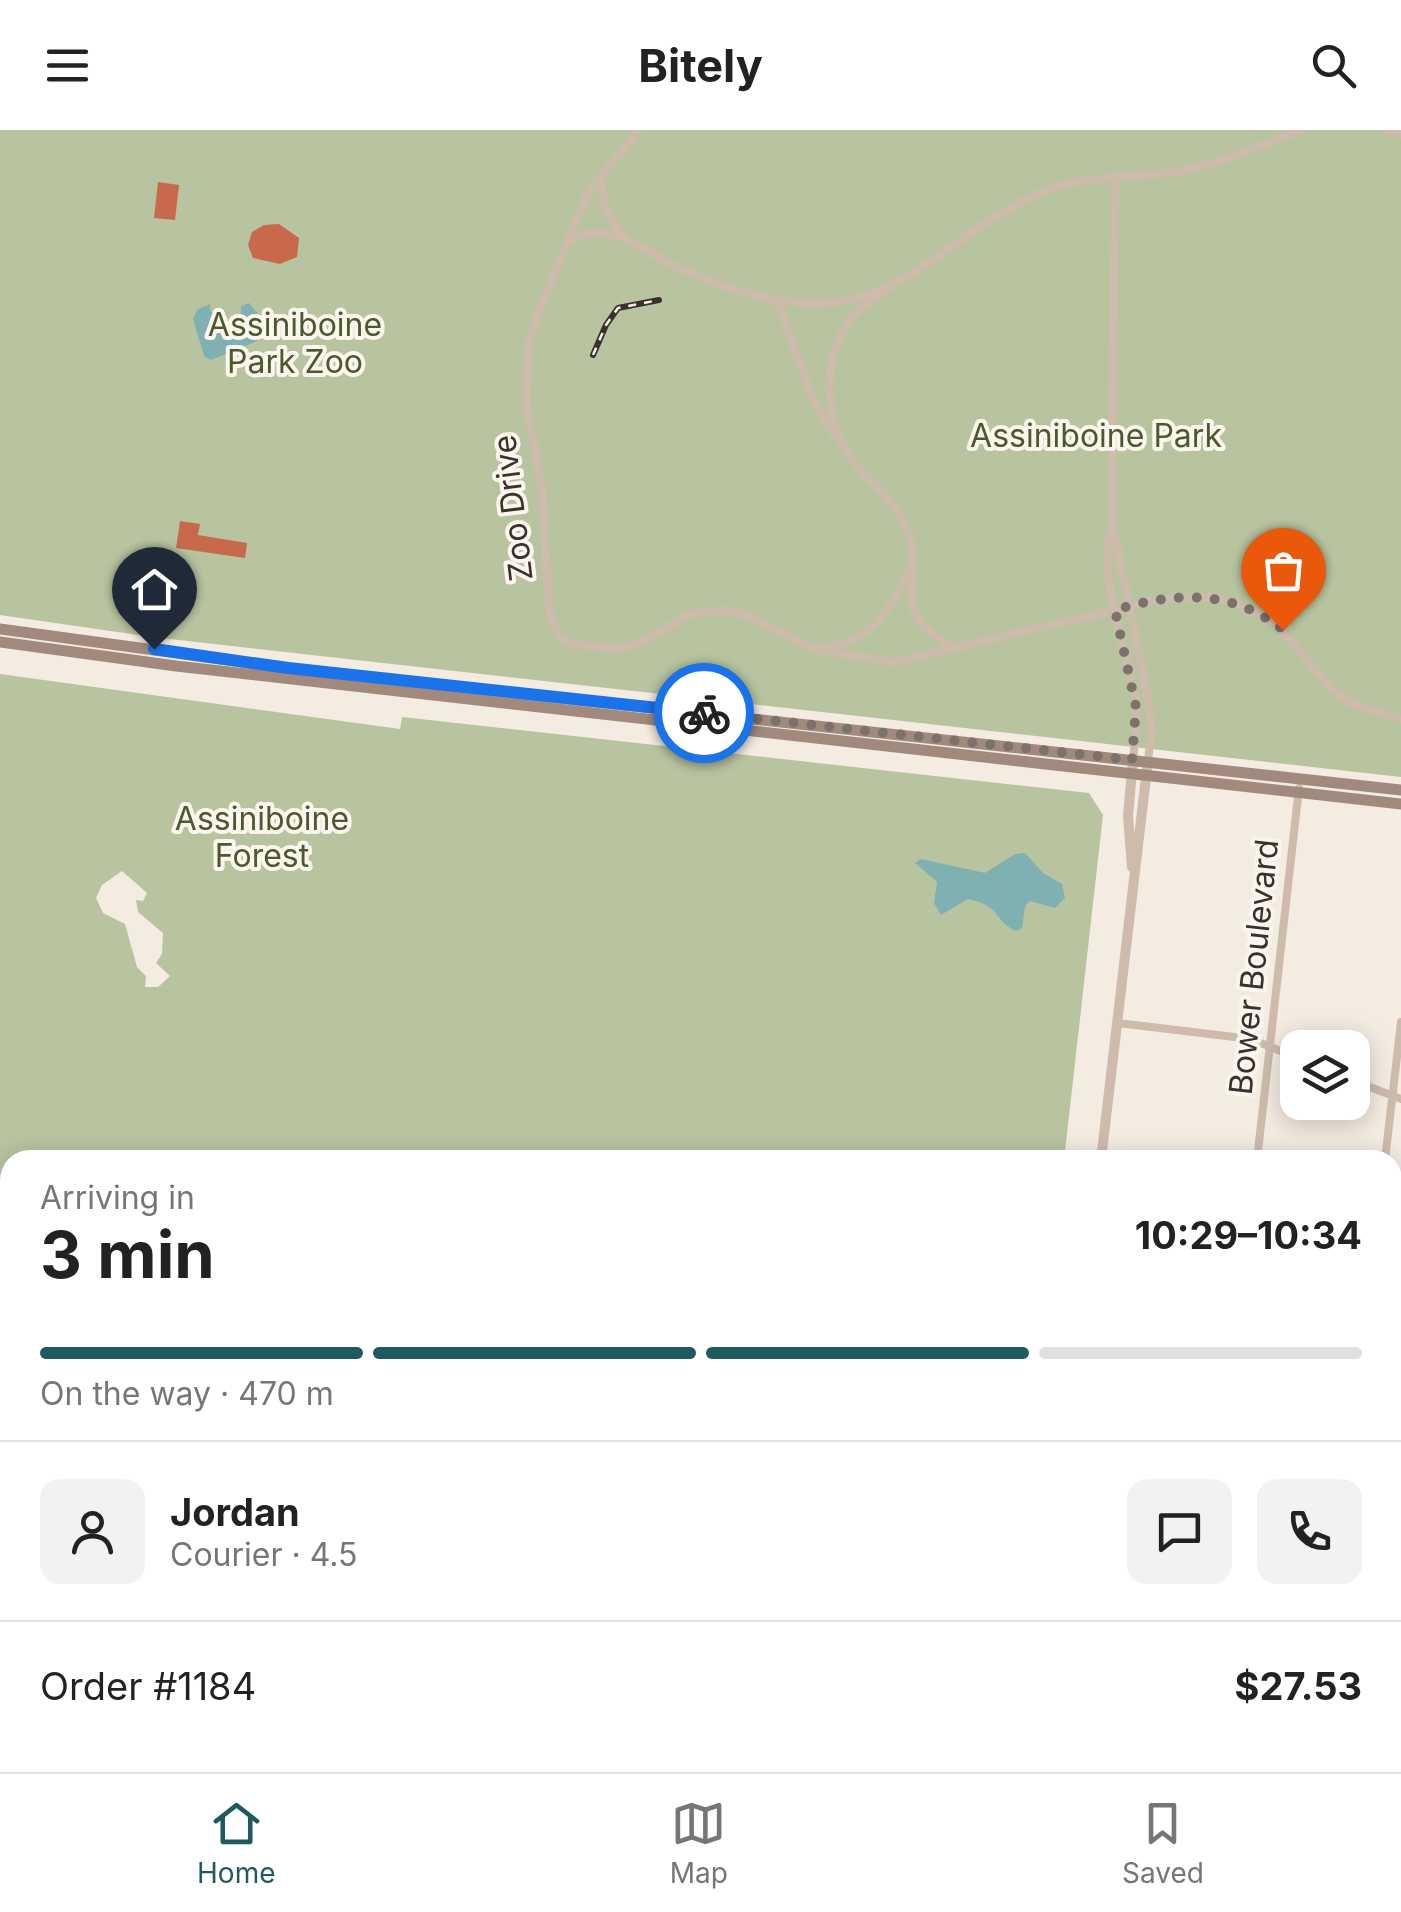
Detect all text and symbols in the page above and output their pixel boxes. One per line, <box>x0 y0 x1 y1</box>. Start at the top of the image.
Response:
icon: menu <box>40 38 95 93</box>
text: Bitely <box>638 38 763 93</box>
icon: search <box>1306 38 1361 93</box>
park label: Assiniboine Park Zoo <box>208 305 382 381</box>
park label: Assiniboine Park <box>970 416 1222 455</box>
street label: Zoo Drive <box>484 433 541 583</box>
pin <box>1241 528 1326 631</box>
icon: bag <box>1256 543 1311 598</box>
pin <box>112 547 197 650</box>
icon: home <box>127 562 182 617</box>
courier <box>654 663 754 763</box>
icon: bike <box>677 686 732 741</box>
park label: Assiniboine Forest <box>175 799 349 875</box>
street label: Bower Boulevard <box>1221 837 1286 1097</box>
map controls <box>1280 1030 1370 1120</box>
button: layers <box>1280 1030 1370 1120</box>
text: Arriving in <box>40 1178 195 1217</box>
text: 10:29–10:34 <box>1135 1212 1362 1258</box>
text: 3 min <box>40 1215 215 1294</box>
text: On the way · 470 m <box>40 1374 334 1413</box>
button: person <box>40 1479 145 1584</box>
button: chat <box>1127 1479 1232 1584</box>
button: phone <box>1257 1479 1362 1584</box>
text: Jordan <box>170 1489 300 1535</box>
text: Courier · 4.5 <box>170 1535 358 1574</box>
text: Order #1184 <box>40 1663 256 1709</box>
text: $27.53 <box>1235 1663 1362 1709</box>
tab: Home <box>197 1796 276 1890</box>
tab: Map <box>670 1796 728 1890</box>
tab: Saved <box>1122 1796 1204 1890</box>

